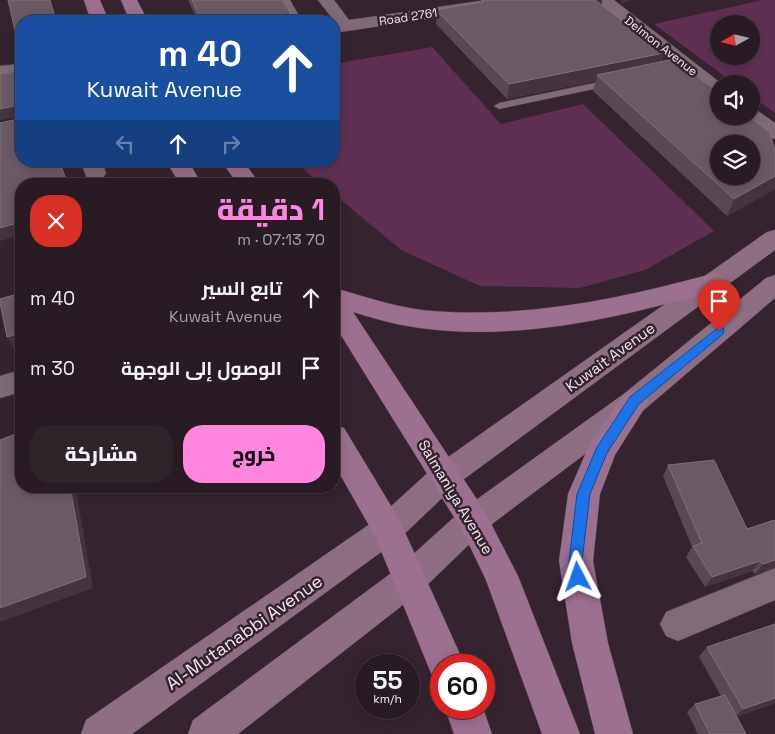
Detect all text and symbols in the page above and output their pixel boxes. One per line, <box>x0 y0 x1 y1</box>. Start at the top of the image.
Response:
street label: Road 2761 <box>378 5 438 29</box>
street label: Delmon Avenue <box>621 12 701 80</box>
north arrow <box>710 15 760 65</box>
map controls <box>710 15 760 185</box>
text: 40 m <box>158 32 242 76</box>
icon: ahead <box>260 35 325 100</box>
text: Kuwait Avenue <box>87 75 242 103</box>
button: sound <box>710 75 760 125</box>
icon: left <box>111 130 139 158</box>
icon: ahead <box>164 130 192 158</box>
icon: right <box>217 130 245 158</box>
button: layers <box>710 135 760 185</box>
text: 1 دقيقة <box>217 190 325 229</box>
button: close <box>30 195 82 247</box>
text: 70 m · 07:13 <box>237 229 325 250</box>
text: تابع السير <box>202 276 282 301</box>
pin <box>698 280 740 331</box>
icon: ahead <box>297 284 325 312</box>
text: 40 m <box>30 286 75 311</box>
icon: arrive <box>705 287 733 315</box>
text: Kuwait Avenue <box>169 306 282 327</box>
street label: Kuwait Avenue <box>562 318 659 396</box>
icon: arrive <box>297 354 325 382</box>
text: 30 m <box>30 356 75 381</box>
text: الوصول إلى الوجهة <box>121 356 282 381</box>
button: مشاركة <box>30 425 173 483</box>
button: خروج <box>183 425 325 483</box>
street label: Salmaniya Avenue <box>414 436 498 558</box>
position arrow <box>551 550 603 602</box>
street label: Al-Mutanabbi Avenue <box>161 569 327 695</box>
speed limit sign: 60 <box>430 654 495 719</box>
text: 55 <box>372 664 403 696</box>
text: km/h <box>373 691 402 707</box>

